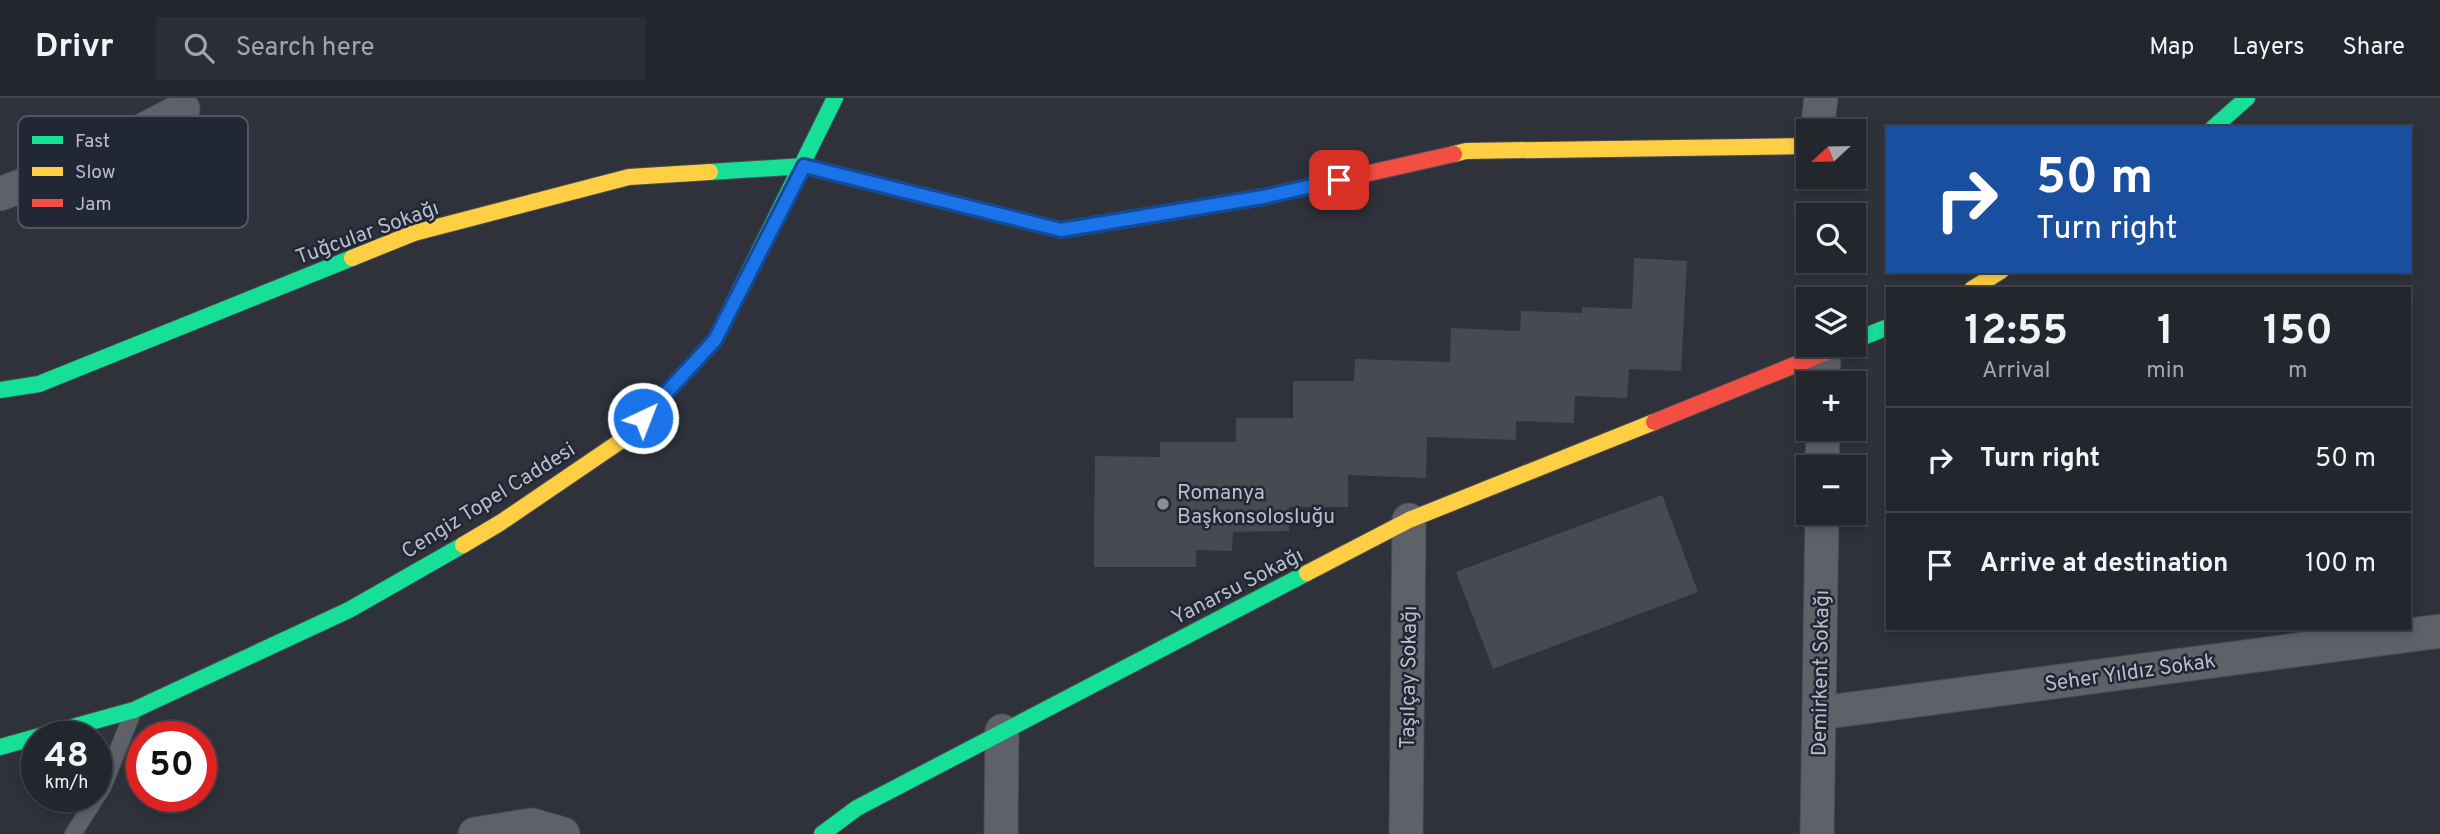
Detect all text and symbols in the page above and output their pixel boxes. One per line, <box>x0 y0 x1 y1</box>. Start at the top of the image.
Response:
search box <box>156 17 646 80</box>
text: Drivr <box>35 27 114 69</box>
icon: search <box>180 29 218 67</box>
text: Search here <box>236 32 375 65</box>
text: Map <box>2149 33 2194 63</box>
text: Layers <box>2232 33 2304 63</box>
text: Share <box>2342 33 2405 63</box>
legend <box>18 116 248 228</box>
north arrow <box>1796 119 1866 189</box>
map controls <box>1796 119 1866 525</box>
text: Fast <box>75 130 110 154</box>
text: 50 m <box>2036 149 2153 211</box>
pin <box>1309 150 1369 210</box>
icon: right <box>1921 154 2012 245</box>
text: Slow <box>75 161 115 185</box>
icon: arrive <box>1320 161 1358 199</box>
text: Jam <box>75 193 112 217</box>
street label: Tuğcular Sokağı <box>292 195 443 272</box>
button: search <box>1796 203 1866 273</box>
text: Turn right <box>2036 210 2178 250</box>
button: layers <box>1796 287 1866 357</box>
text: 12:55 <box>1964 306 2068 359</box>
text: 1 <box>2157 306 2174 359</box>
text: 150 <box>2263 306 2333 359</box>
text: Arrival <box>1982 357 2050 386</box>
text: min <box>2146 357 2185 386</box>
text: m <box>2288 357 2308 386</box>
button: + <box>1796 371 1866 441</box>
position arrow <box>606 381 680 455</box>
street label: Cengiz Topel Caddesi <box>397 437 581 566</box>
icon: right <box>1921 441 1959 479</box>
text: Turn right <box>1980 443 2100 476</box>
text: 50 m <box>2315 443 2376 476</box>
button: − <box>1796 455 1866 525</box>
place label: Romanya Başkonsolosluğu <box>1177 480 1335 531</box>
marker: Romanya Başkonsolosluğu <box>1155 496 1171 512</box>
street label: Yanarsu Sokağı <box>1167 543 1308 632</box>
icon: arrive <box>1921 546 1959 584</box>
text: Arrive at destination <box>1980 548 2228 581</box>
text: 100 m <box>2305 548 2376 581</box>
street label: Demirkent Sokağı <box>1807 590 1836 756</box>
street label: Taşılçay Sokağı <box>1395 605 1424 749</box>
street label: Seher Yıldız Sokak <box>2043 648 2217 699</box>
speed limit sign: 50 <box>126 721 217 812</box>
text: 48 <box>44 735 89 779</box>
text: km/h <box>45 772 88 795</box>

